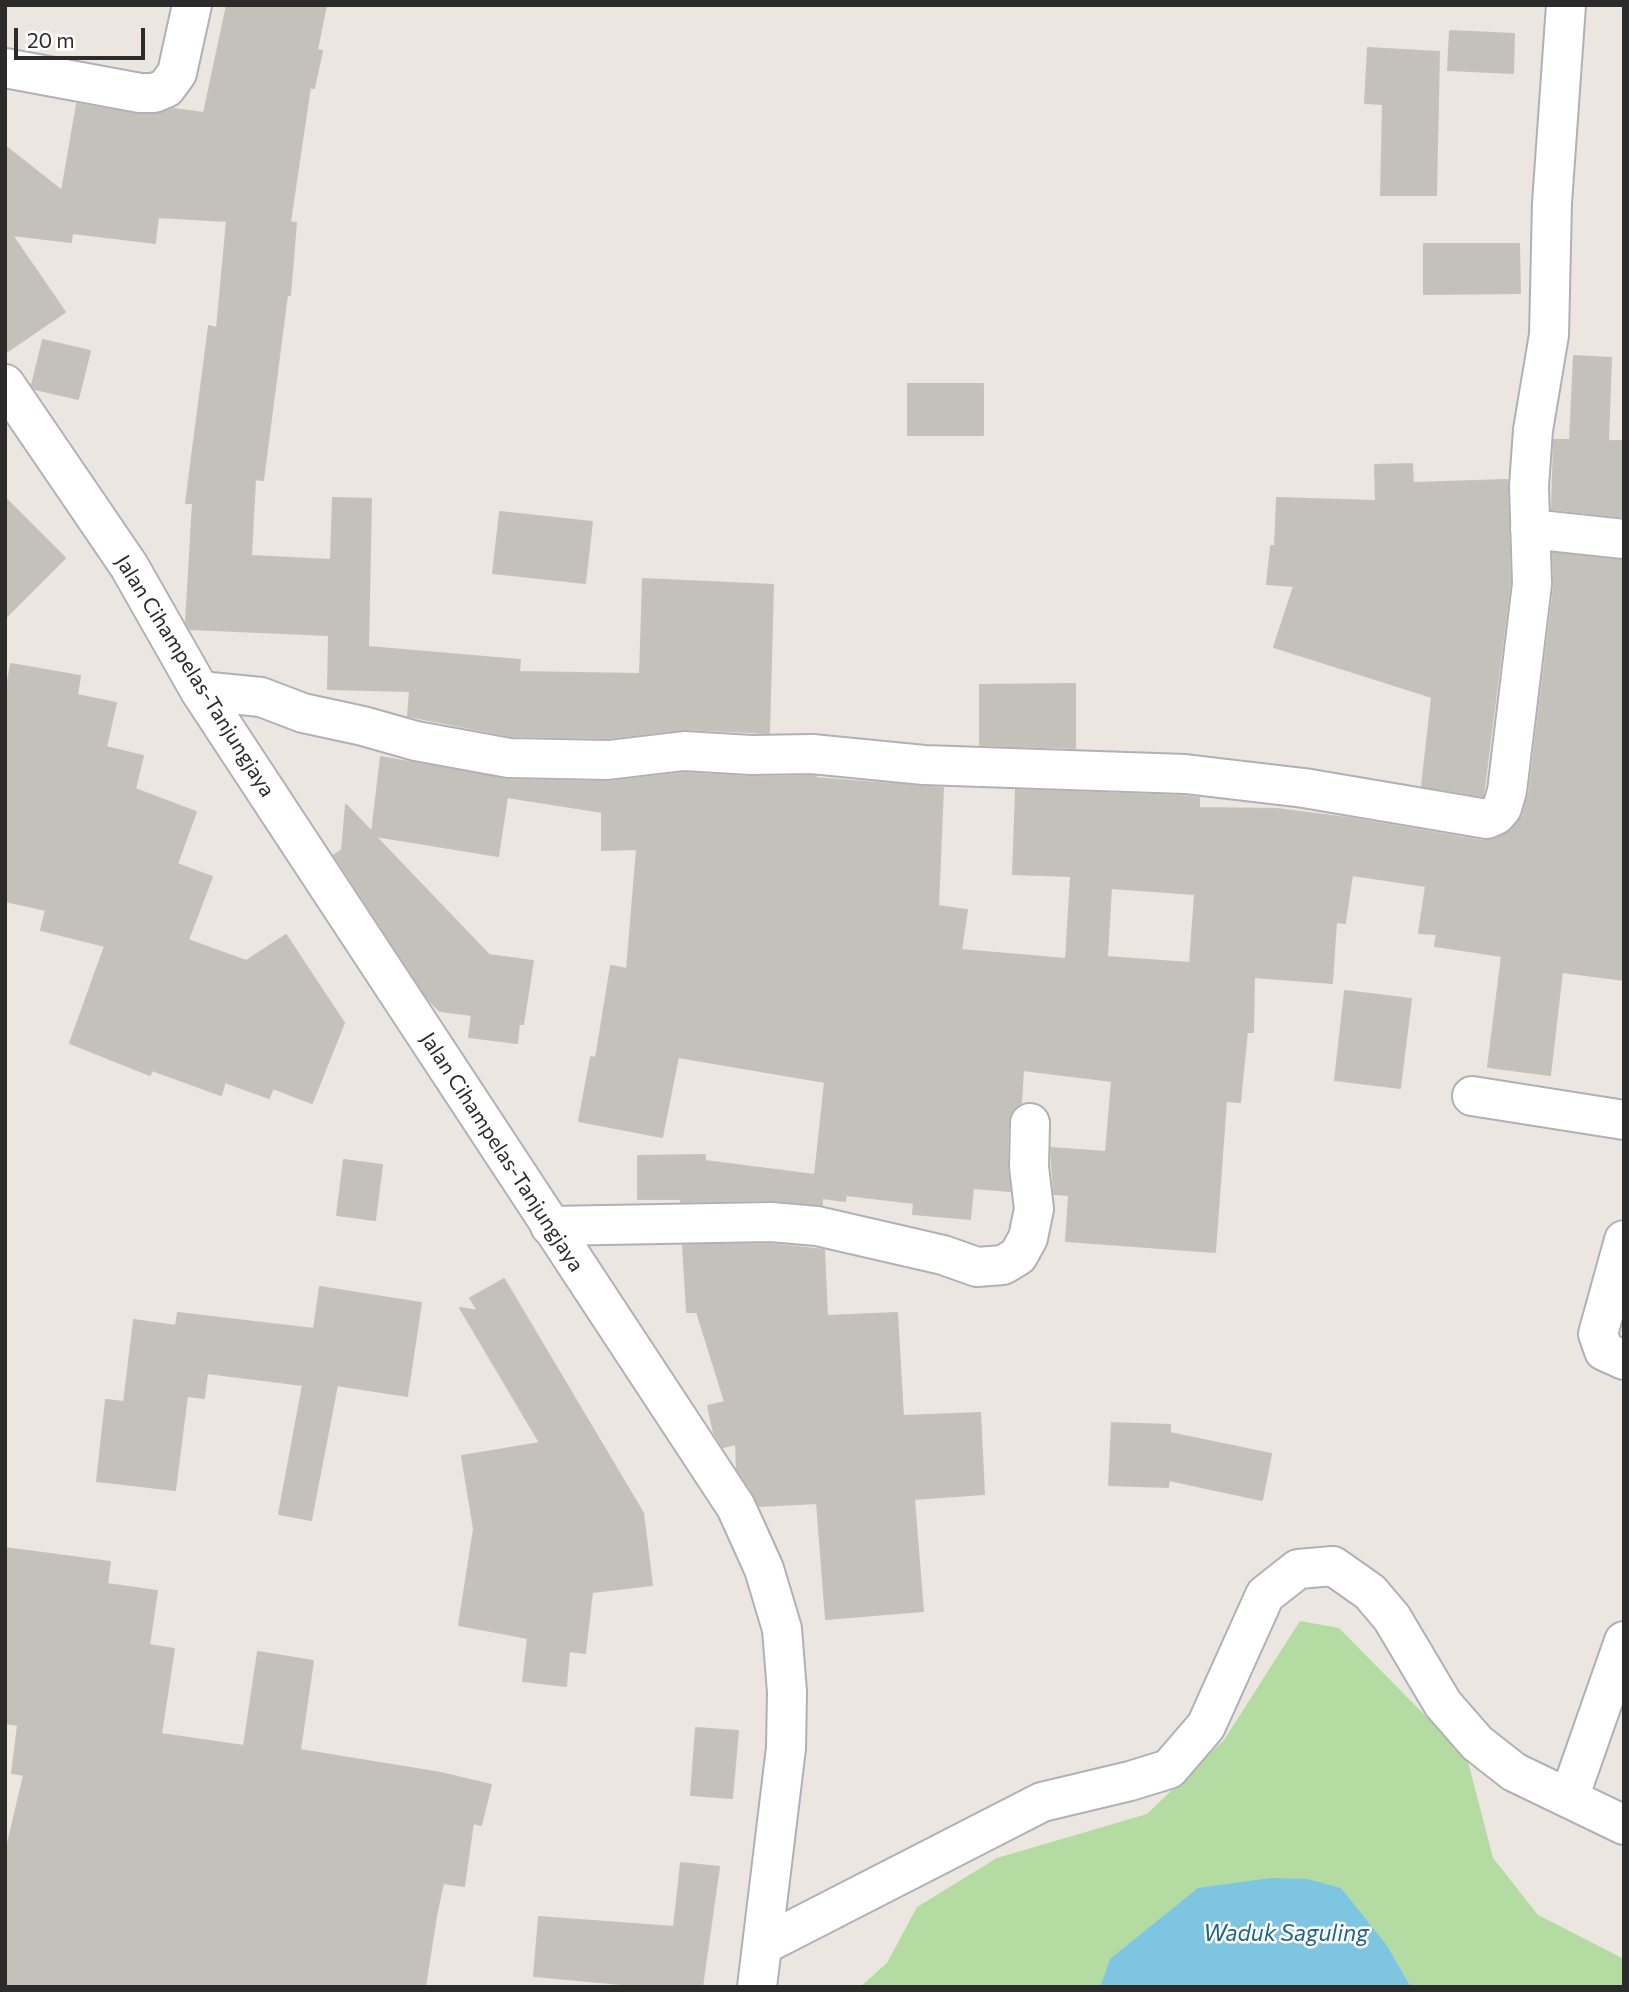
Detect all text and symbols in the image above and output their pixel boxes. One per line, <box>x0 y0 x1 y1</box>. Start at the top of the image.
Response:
scale bar <box>18 14 149 58</box>
text: 20 m <box>27 27 75 52</box>
street label: Jalan Cihampelas-Tanjungjaya <box>110 550 280 802</box>
street label: Jalan Cihampelas-Tanjungjaya <box>415 1027 589 1277</box>
water label: Waduk Saguling <box>1203 1919 1369 1947</box>

